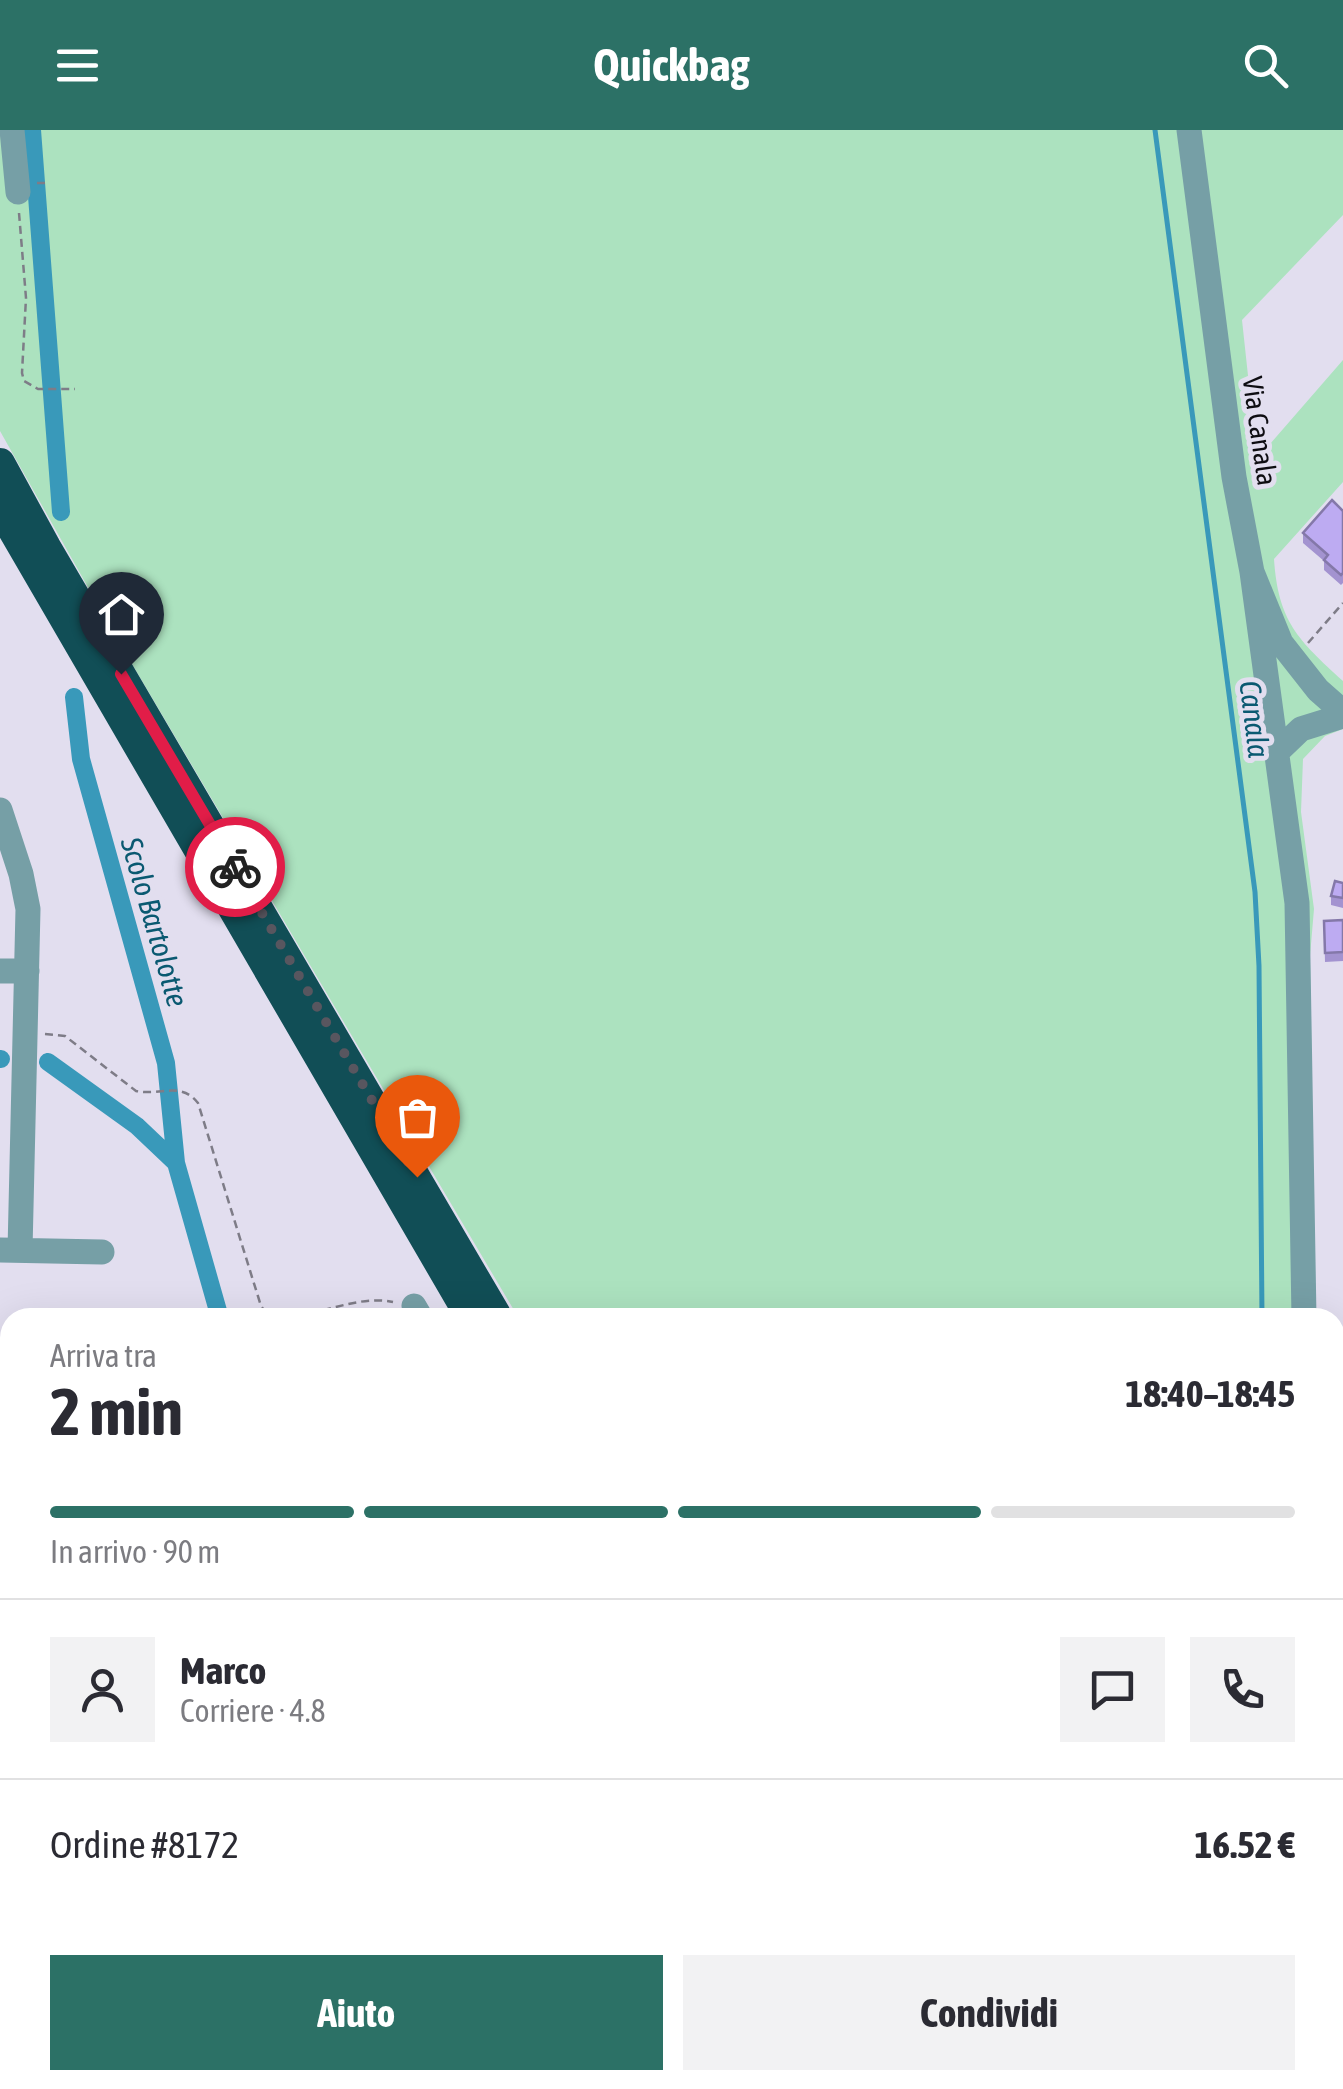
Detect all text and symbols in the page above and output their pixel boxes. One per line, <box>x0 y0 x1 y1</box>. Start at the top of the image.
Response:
icon: menu <box>50 38 105 93</box>
icon: search <box>1238 38 1293 93</box>
text: Quickbag <box>593 39 750 91</box>
street label: Via Canala <box>1237 374 1283 488</box>
pin <box>79 572 164 675</box>
icon: home <box>94 587 149 642</box>
water label: Canala <box>1233 679 1277 760</box>
courier <box>185 817 285 917</box>
water label: Scolo Bartolotte <box>114 832 195 1011</box>
icon: bike <box>208 840 263 895</box>
pin <box>375 1075 460 1178</box>
icon: bag <box>390 1090 445 1145</box>
text: Arriva tra <box>50 1337 157 1374</box>
text: 18:40–18:45 <box>1125 1372 1295 1415</box>
text: 2 min <box>50 1374 183 1449</box>
text: In arrivo · 90 m <box>50 1533 220 1570</box>
button: person <box>50 1637 155 1742</box>
button: chat <box>1060 1637 1165 1742</box>
button: phone <box>1190 1637 1295 1742</box>
text: Marco <box>180 1649 266 1692</box>
text: Corriere · 4.8 <box>180 1692 326 1729</box>
text: Ordine #8172 <box>50 1823 239 1866</box>
text: 16.52 € <box>1194 1823 1295 1866</box>
button: Aiuto <box>50 1955 663 2070</box>
button: Condividi <box>683 1955 1295 2070</box>

